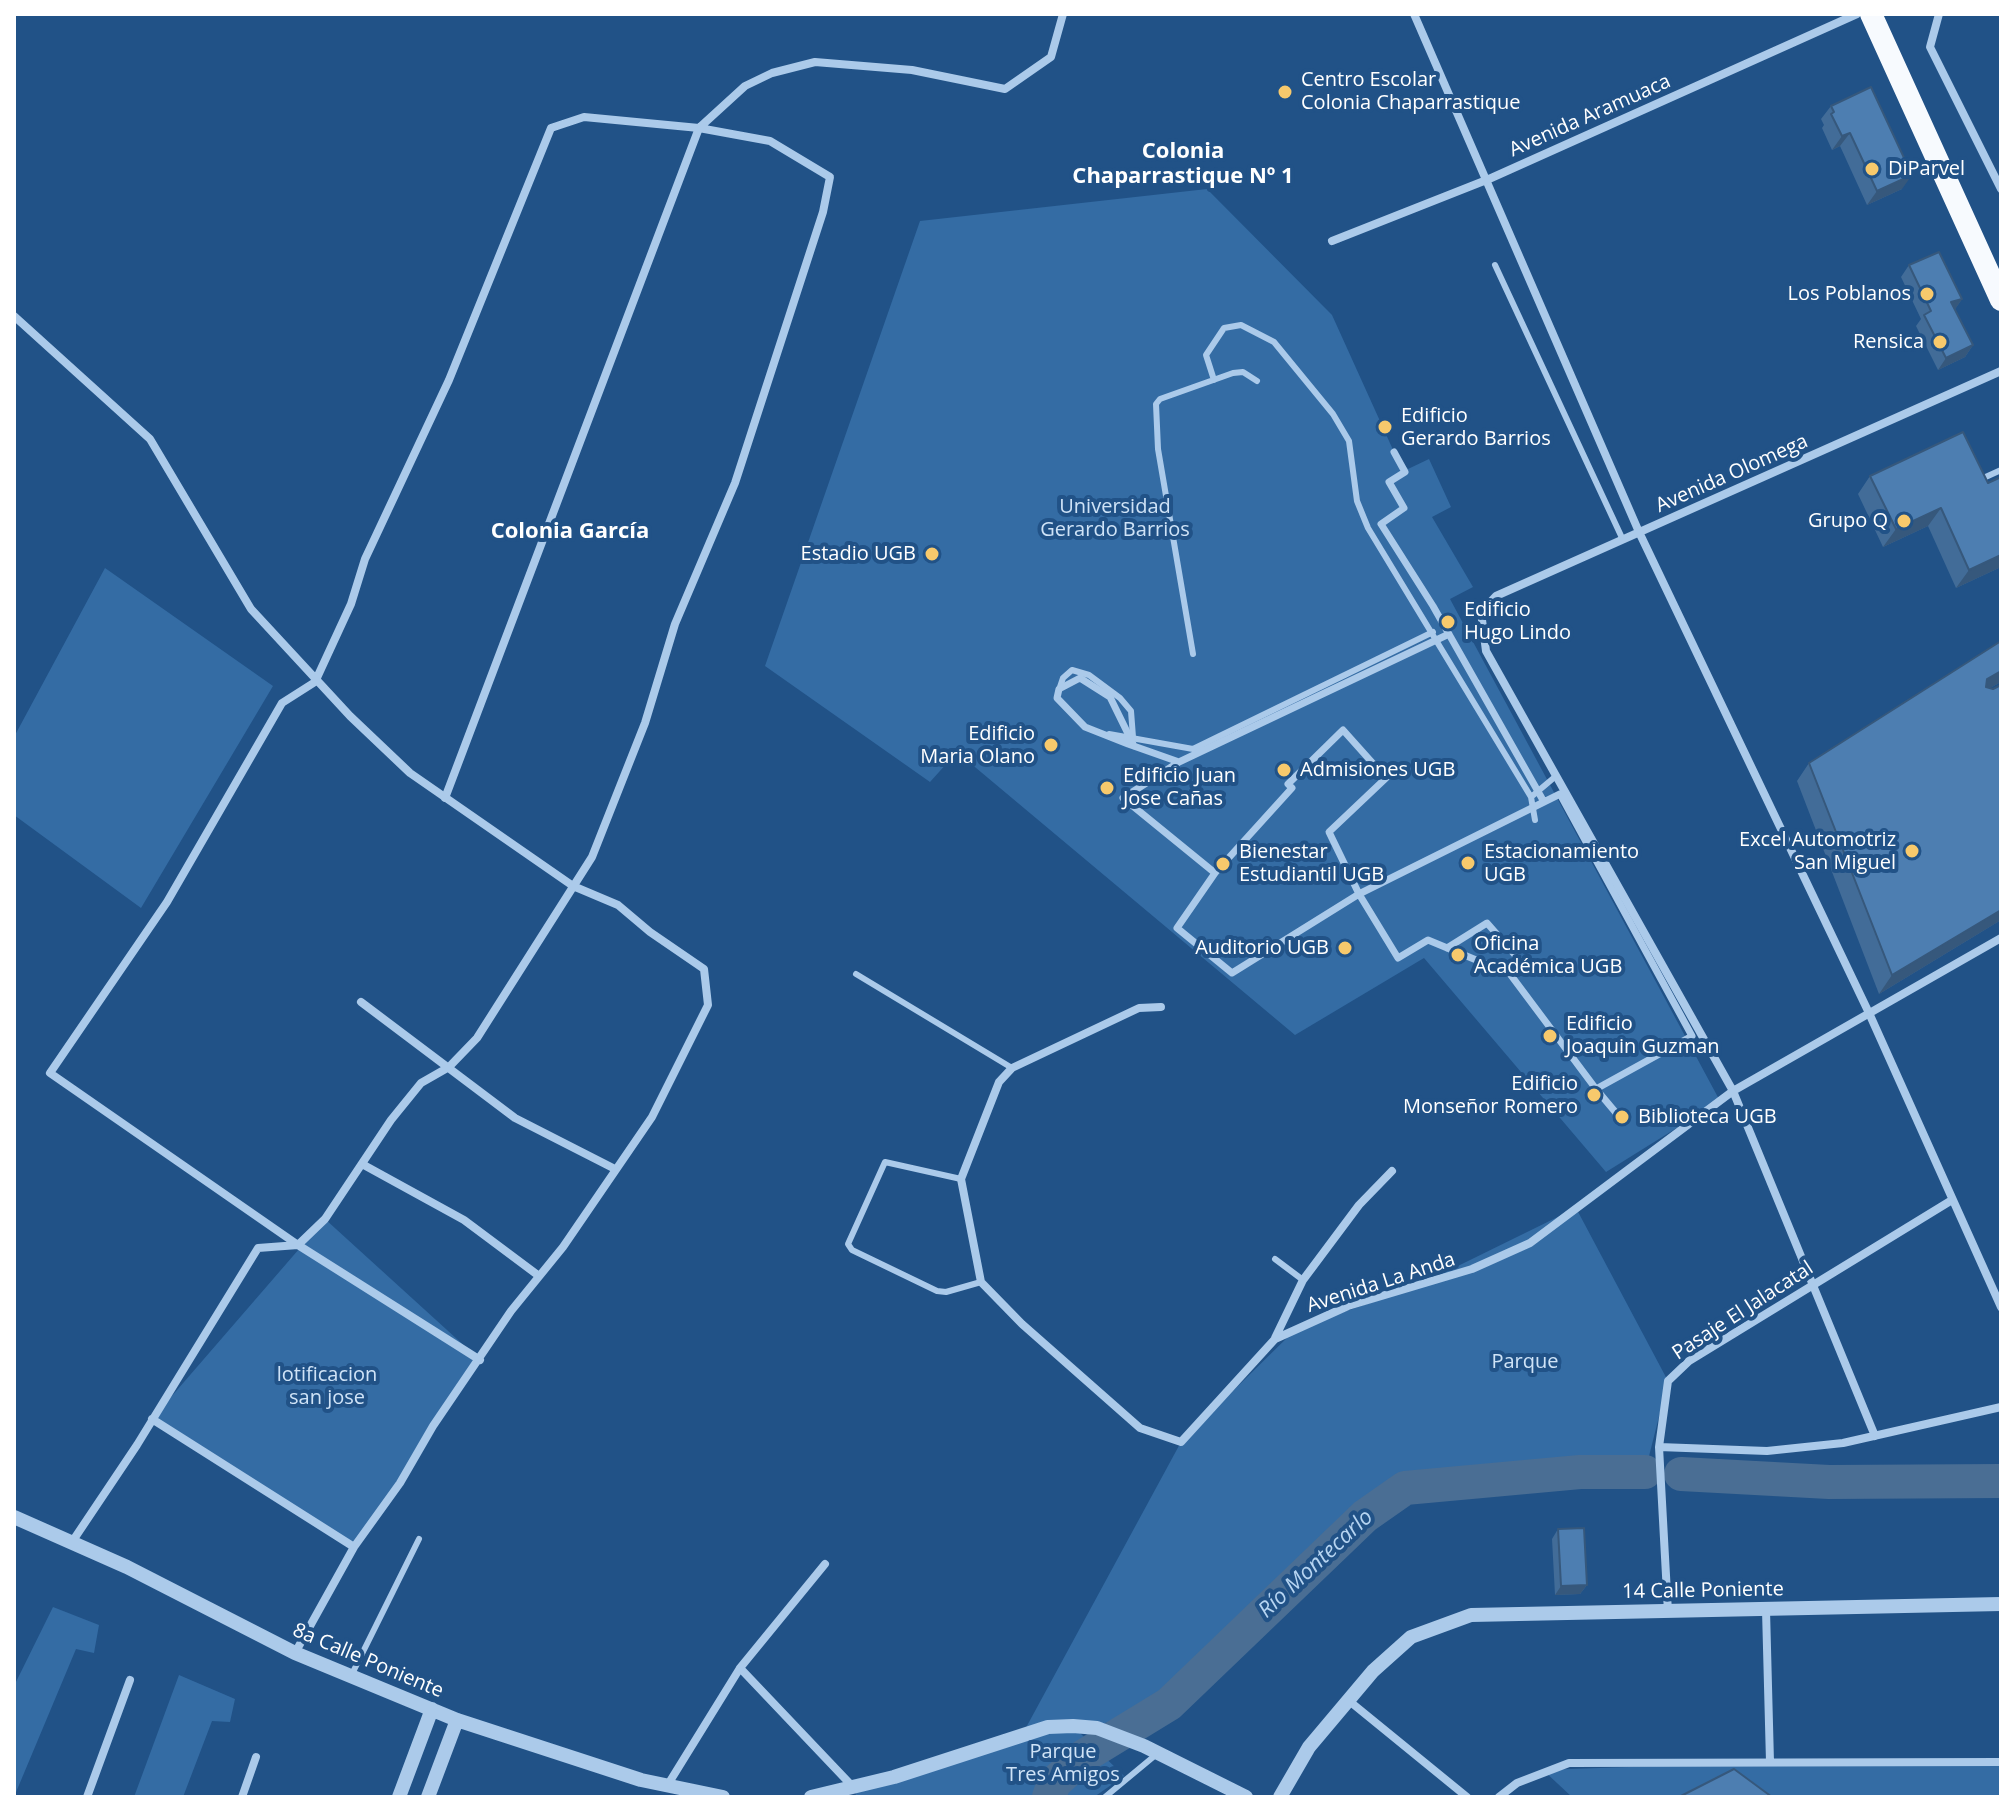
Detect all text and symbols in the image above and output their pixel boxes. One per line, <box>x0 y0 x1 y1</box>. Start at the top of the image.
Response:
place label: Centro Escolar Colonia Chaparrastique <box>1301 68 1521 115</box>
street label: Avenida Aramuaca <box>1506 70 1674 162</box>
marker: Centro Escolar Colonia Chaparrastique <box>1276 83 1294 101</box>
district label: Colonia Chaparrastique Nº 1 <box>1072 139 1294 190</box>
place label: DiParvel <box>1888 157 1965 181</box>
marker: DiParvel <box>1863 160 1881 178</box>
place label: Los Poblanos <box>1788 282 1911 306</box>
marker: Los Poblanos <box>1918 285 1936 303</box>
place label: Rensica <box>1853 330 1924 354</box>
marker: Rensica <box>1931 333 1949 351</box>
place label: Edificio Gerardo Barrios <box>1401 404 1551 451</box>
marker: Edificio Gerardo Barrios <box>1376 418 1394 436</box>
street label: Avenida Olomega <box>1652 430 1812 518</box>
park label: Universidad Gerardo Barrios <box>1040 495 1190 542</box>
place label: Grupo Q <box>1808 509 1888 533</box>
marker: Grupo Q <box>1895 512 1913 530</box>
district label: Colonia García <box>491 519 649 545</box>
place label: Estadio UGB <box>801 542 916 566</box>
marker: Estadio UGB <box>923 545 941 563</box>
place label: Edificio Hugo Lindo <box>1464 598 1571 645</box>
marker: Edificio Hugo Lindo <box>1439 613 1457 631</box>
place label: Edificio Maria Olano <box>920 722 1035 769</box>
marker: Edificio Maria Olano <box>1042 736 1060 754</box>
place label: Admisiones UGB <box>1300 758 1455 782</box>
marker: Admisiones UGB <box>1275 761 1293 779</box>
place label: Edificio Juan Jose Cañas <box>1123 764 1236 811</box>
marker: Edificio Juan Jose Cañas <box>1098 779 1116 797</box>
place label: Excel Automotriz San Miguel <box>1739 828 1896 875</box>
place label: Bienestar Estudiantil UGB <box>1239 840 1384 887</box>
place label: Estacionamiento UGB <box>1484 840 1639 887</box>
marker: Excel Automotriz San Miguel <box>1903 842 1921 860</box>
marker: Estacionamiento UGB <box>1459 854 1477 872</box>
marker: Bienestar Estudiantil UGB <box>1214 855 1232 873</box>
place label: Oficina Académica UGB <box>1474 932 1622 979</box>
place label: Auditorio UGB <box>1195 936 1329 960</box>
marker: Auditorio UGB <box>1336 939 1354 957</box>
marker: Oficina Académica UGB <box>1449 946 1467 964</box>
place label: Edificio Joaquin Guzman <box>1566 1012 1720 1059</box>
marker: Edificio Joaquin Guzman <box>1541 1027 1559 1045</box>
place label: Edificio Monseñor Romero <box>1403 1072 1578 1119</box>
marker: Edificio Monseñor Romero <box>1585 1086 1603 1104</box>
place label: Biblioteca UGB <box>1638 1105 1777 1129</box>
marker: Biblioteca UGB <box>1613 1108 1631 1126</box>
street label: Avenida La Anda <box>1304 1248 1458 1318</box>
street label: Pasaje El Jalacatal <box>1668 1256 1818 1366</box>
park label: Parque <box>1491 1350 1559 1374</box>
park label: lotificacion san jose <box>277 1363 377 1410</box>
water label: Río Montecarlo <box>1253 1504 1379 1624</box>
street label: 14 Calle Poniente <box>1622 1578 1784 1604</box>
street label: 8a Calle Poniente <box>289 1618 447 1704</box>
park label: Parque Tres Amigos <box>1006 1740 1120 1787</box>

